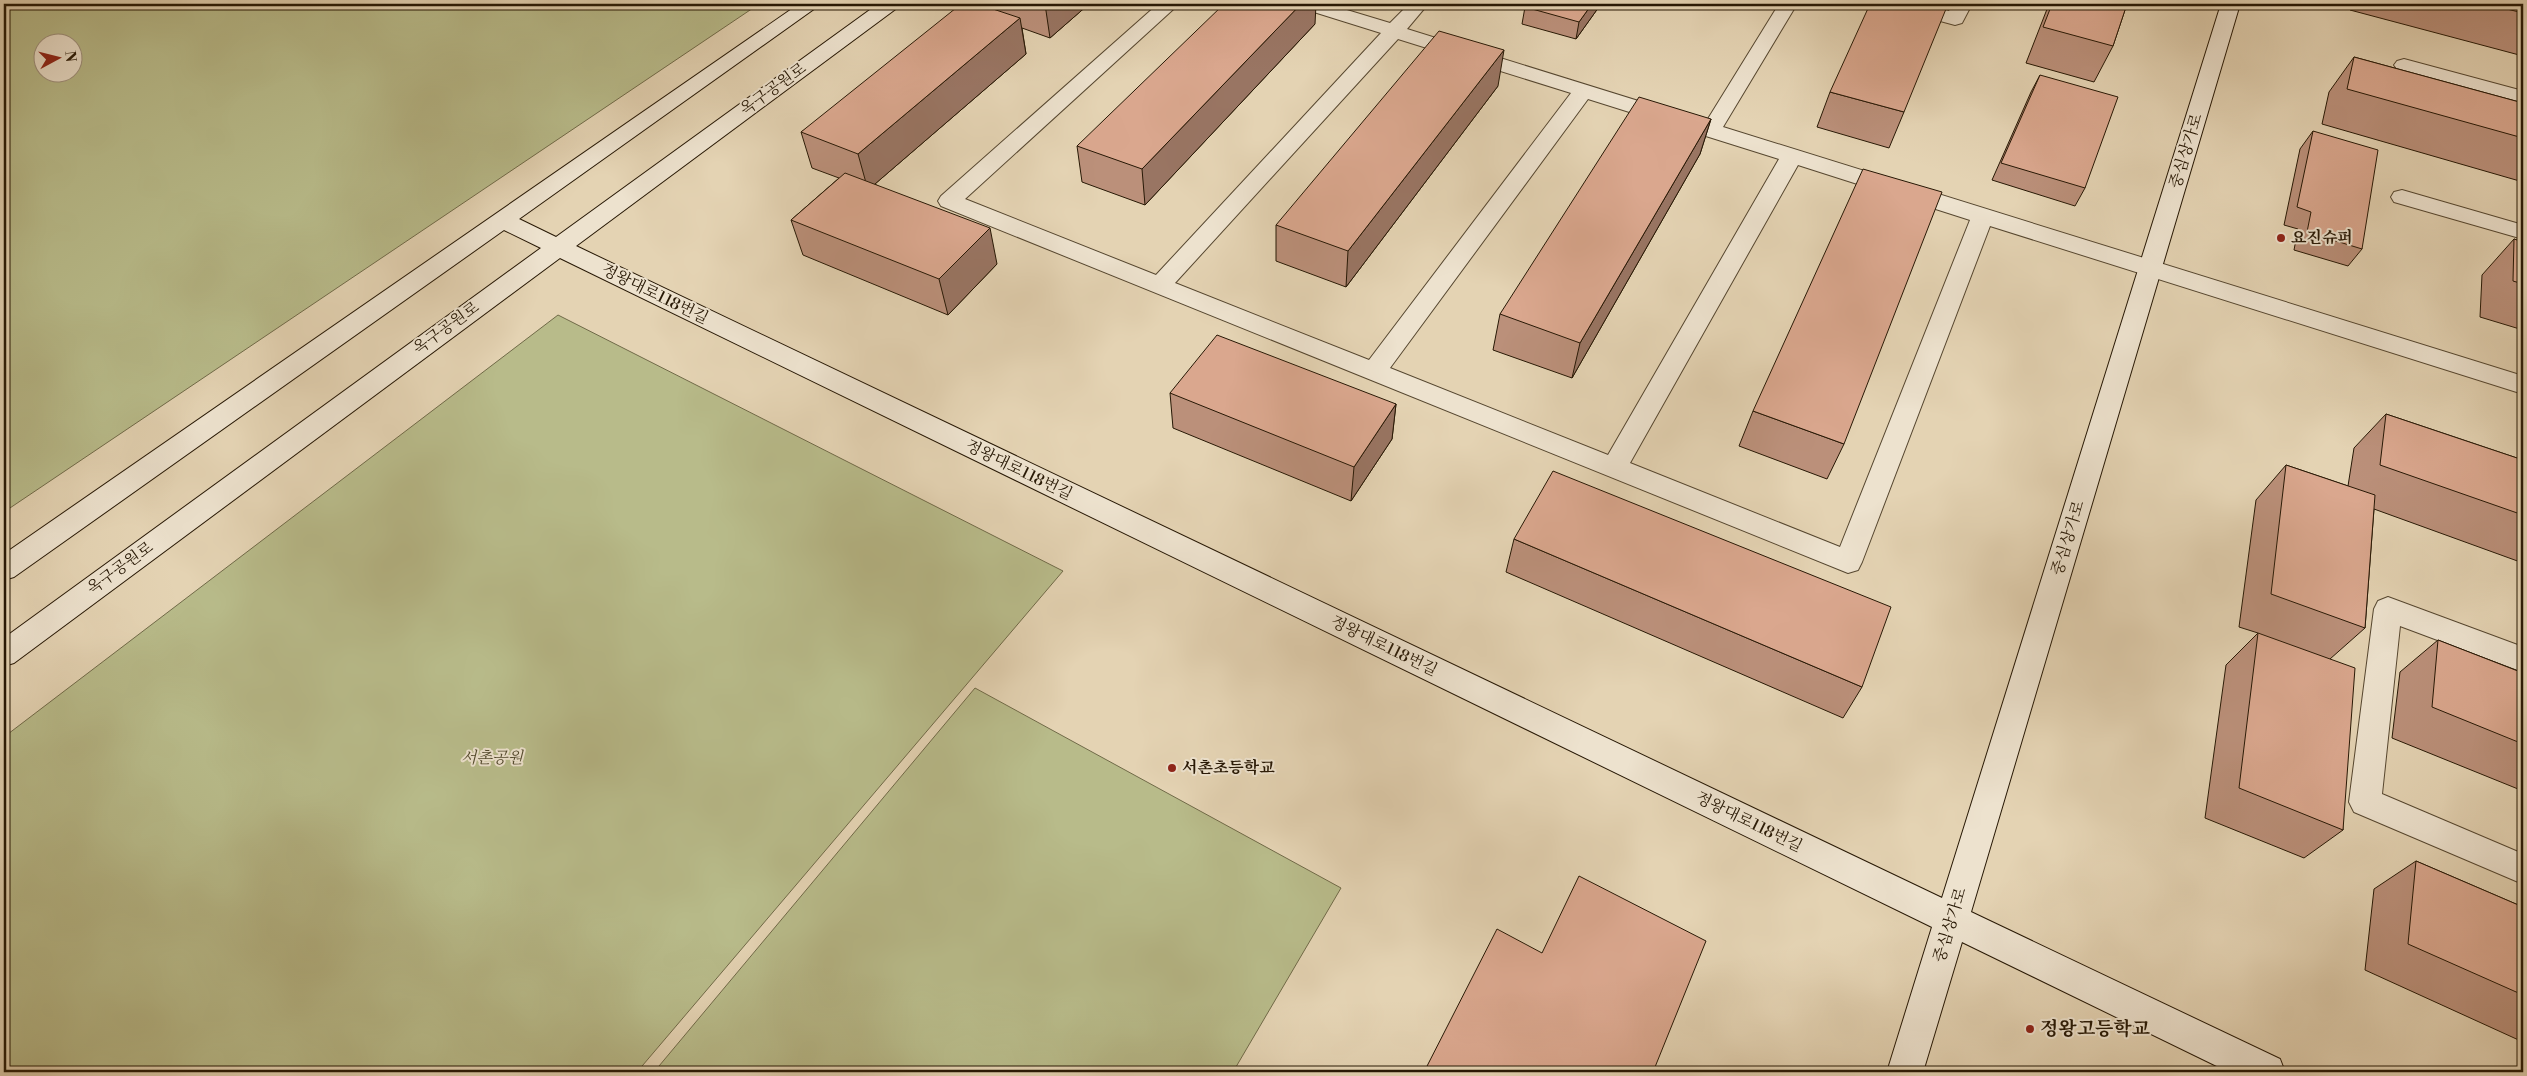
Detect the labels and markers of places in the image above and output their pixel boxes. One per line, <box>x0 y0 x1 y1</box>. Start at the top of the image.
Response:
place label: 요진슈퍼 <box>2291 228 2353 248</box>
marker: 요진슈퍼 <box>2275 232 2287 244</box>
place label: 서촌초등학교 <box>1182 758 1275 778</box>
marker: 서촌초등학교 <box>1166 762 1178 774</box>
place label: 정왕고등학교 <box>2040 1017 2150 1041</box>
marker: 정왕고등학교 <box>2024 1023 2036 1035</box>

